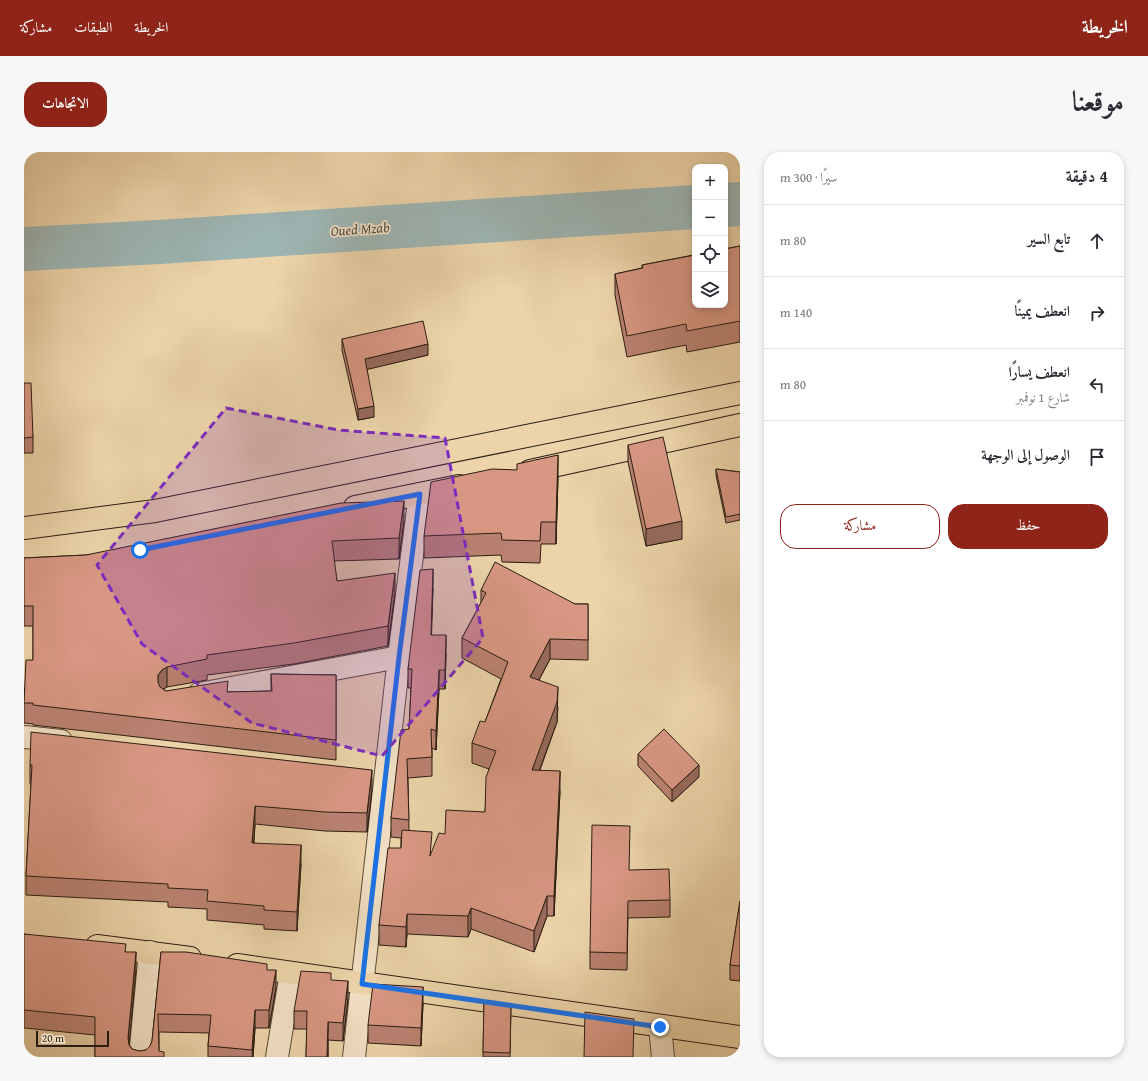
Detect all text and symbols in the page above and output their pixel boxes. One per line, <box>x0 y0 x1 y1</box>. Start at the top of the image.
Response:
text: الخريطة <box>1082 12 1128 40</box>
text: مشاركة <box>20 17 52 37</box>
text: الطبقات <box>74 17 112 37</box>
text: الخريطة <box>134 17 168 37</box>
text: موقعنا <box>1072 80 1124 121</box>
button: الاتجاهات <box>24 82 107 127</box>
text: 4 دقيقة <box>1066 163 1108 188</box>
map controls <box>692 164 728 308</box>
button: + <box>692 164 728 200</box>
text: سيرًا · 300 m <box>780 168 838 187</box>
button: − <box>692 200 728 236</box>
water label: Oued Mzab <box>330 217 390 241</box>
text: تابع السير <box>1028 228 1070 249</box>
icon: ahead <box>1086 230 1108 252</box>
text: 80 m <box>780 231 806 250</box>
button: locate <box>692 236 728 272</box>
button: layers <box>692 272 728 308</box>
text: انعطف يمينًا <box>1014 300 1070 321</box>
icon: right <box>1086 302 1108 324</box>
text: 140 m <box>780 303 812 322</box>
text: انعطف يسارًا <box>1008 361 1070 382</box>
icon: left <box>1086 374 1108 396</box>
text: 80 m <box>780 375 806 394</box>
text: شارع 1 نوفمبر <box>1016 388 1070 407</box>
text: الوصول إلى الوجهة <box>981 444 1070 465</box>
icon: arrive <box>1086 446 1108 468</box>
button: مشاركة <box>780 504 940 549</box>
button: حفظ <box>948 504 1108 549</box>
route start <box>131 541 149 559</box>
route end <box>651 1018 669 1036</box>
scale bar <box>36 1029 109 1048</box>
text: 20 m <box>42 1030 64 1046</box>

